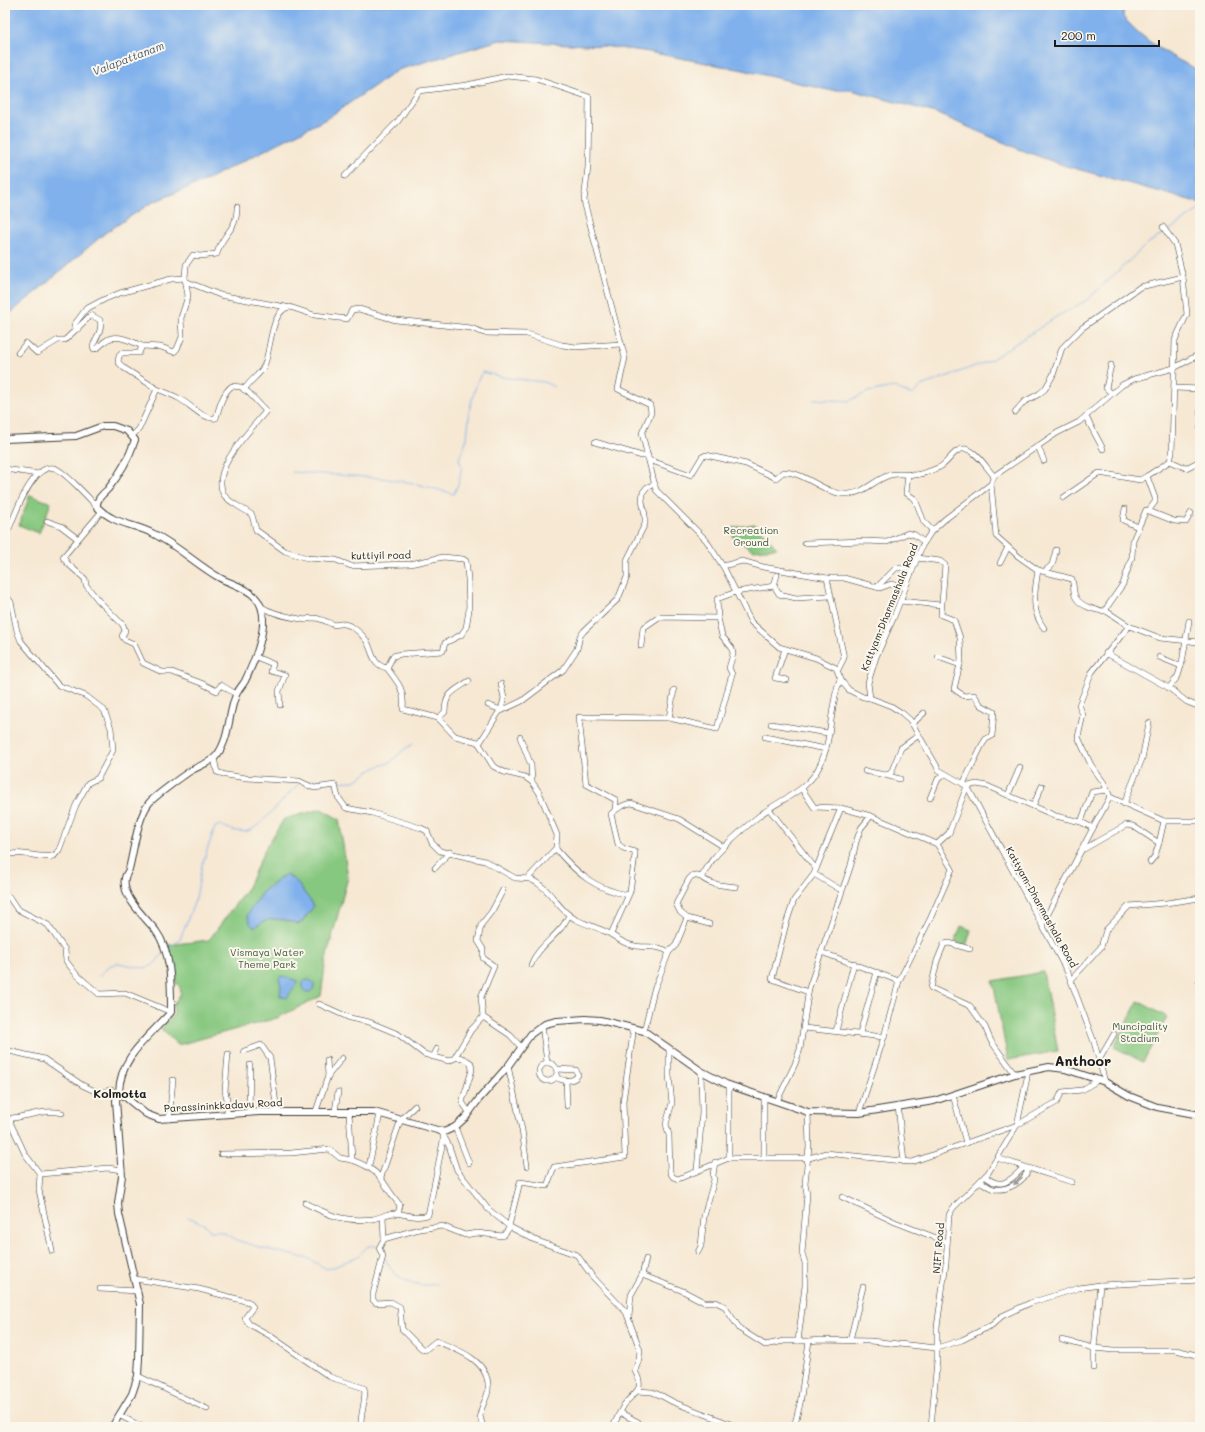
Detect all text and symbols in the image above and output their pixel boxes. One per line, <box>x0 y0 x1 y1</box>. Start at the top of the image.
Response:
scale bar <box>1055 22 1159 48</box>
text: 200 m <box>1061 27 1096 43</box>
water label: Valapattanam <box>90 37 166 79</box>
park label: Recreation Ground <box>724 523 778 549</box>
street label: Kattyam-Dharmashala Road <box>857 541 921 673</box>
street label: kuttiyil road <box>351 547 411 563</box>
street label: Kattyam-Dharmashala Road <box>1003 844 1081 970</box>
park label: Vismaya Water Theme Park <box>230 945 304 971</box>
park label: Muncipality Stadium <box>1112 1019 1168 1045</box>
district label: Anthoor <box>1055 1051 1111 1070</box>
district label: Kolmotta <box>93 1085 147 1101</box>
street label: Parassininkkadavu Road <box>163 1095 283 1115</box>
one-way arrow <box>1013 1177 1024 1186</box>
street label: NIFT Road <box>929 1222 947 1274</box>

